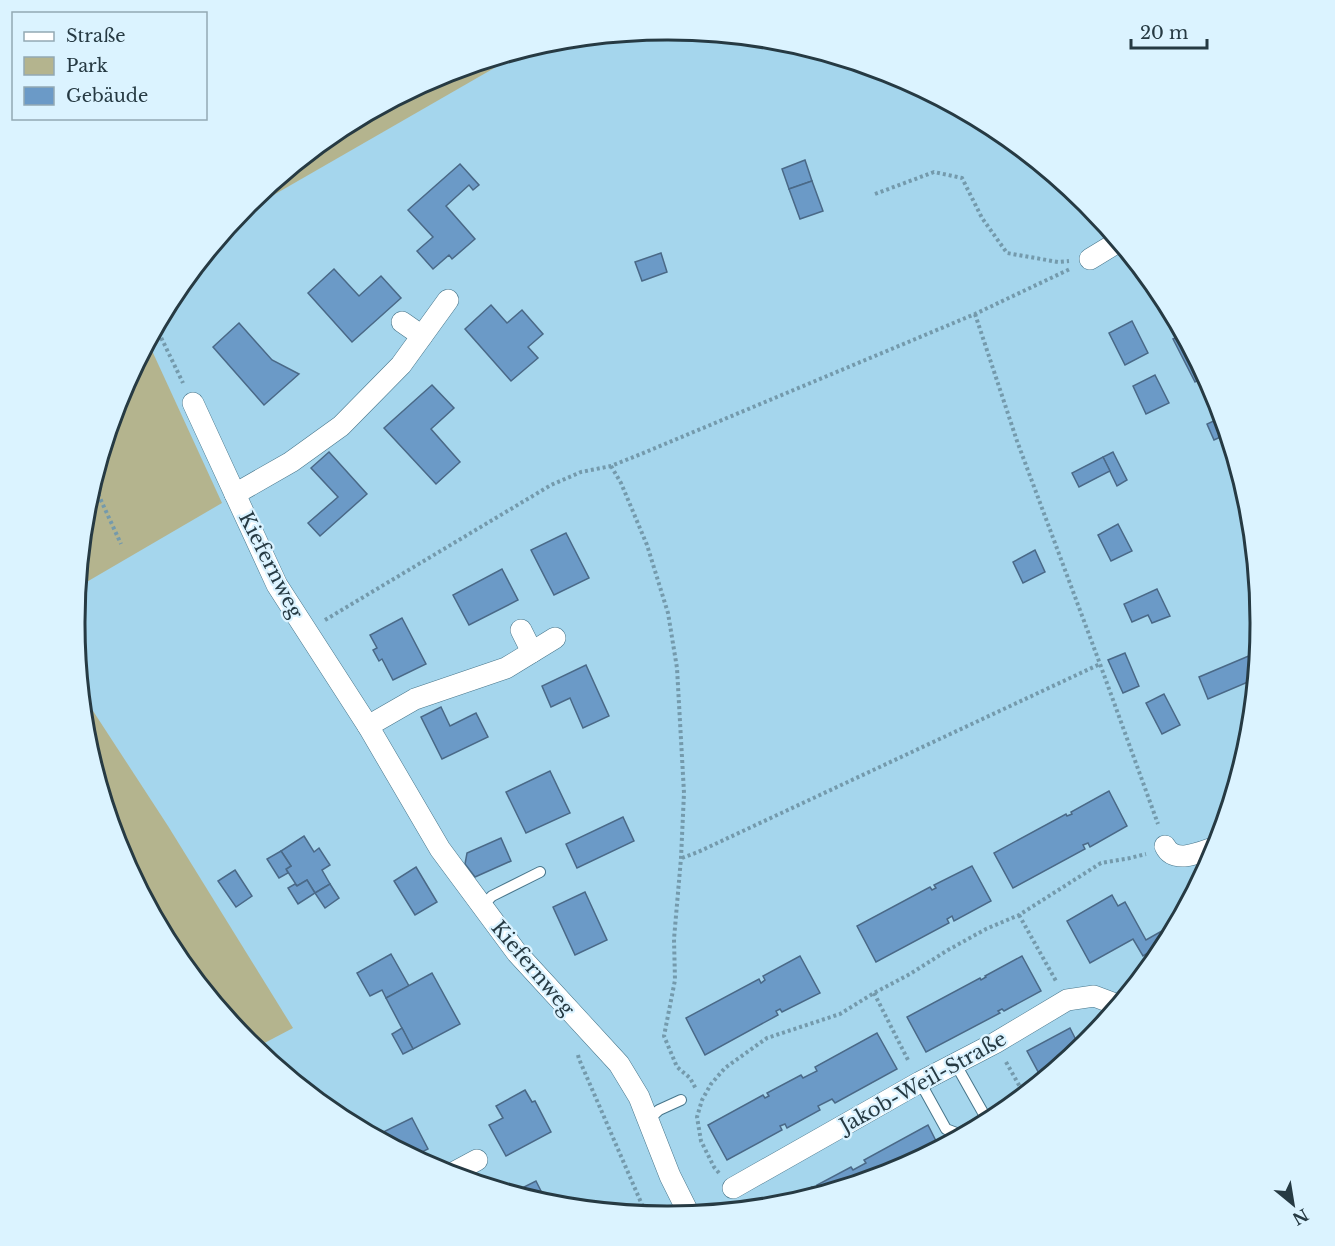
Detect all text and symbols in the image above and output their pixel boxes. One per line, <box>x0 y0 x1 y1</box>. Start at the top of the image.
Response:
legend <box>12 12 207 120</box>
scale bar <box>1131 12 1208 50</box>
text: 20 m <box>1140 22 1188 44</box>
text: Straße <box>66 25 126 47</box>
text: Park <box>66 55 108 77</box>
text: Gebäude <box>66 85 148 107</box>
street label: Kiefernweg <box>234 508 309 623</box>
street label: Kiefernweg <box>486 916 580 1021</box>
street label: Jakob-Weil-Straße <box>833 1026 1010 1139</box>
north arrow <box>1263 1174 1323 1234</box>
text: N <box>1289 1205 1312 1229</box>

